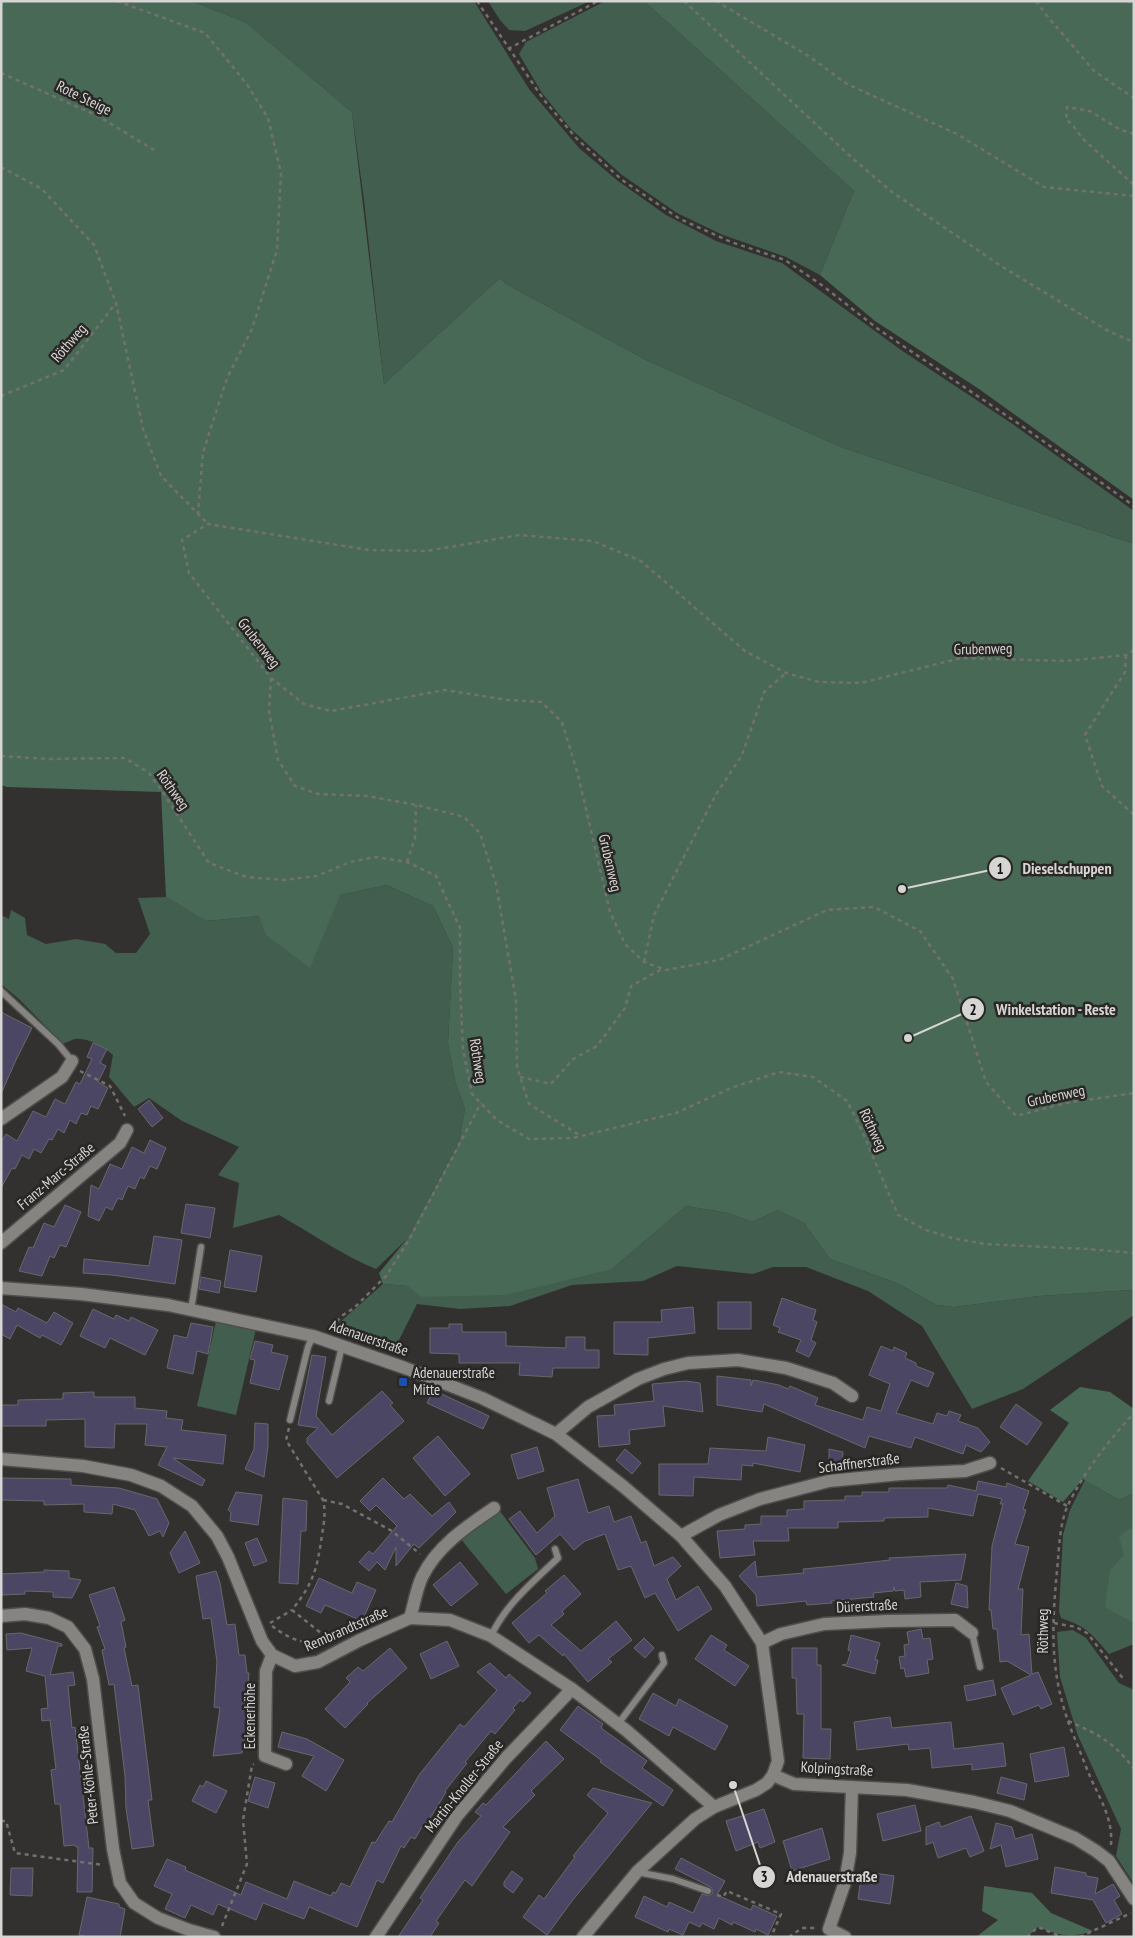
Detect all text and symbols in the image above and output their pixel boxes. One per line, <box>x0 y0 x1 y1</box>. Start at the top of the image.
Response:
street label: Rote Steige <box>54 76 115 119</box>
street label: Röthweg <box>47 319 91 366</box>
street label: Grubenweg <box>234 614 285 672</box>
street label: Grubenweg <box>954 638 1012 659</box>
street label: Röthweg <box>153 766 194 814</box>
street label: Grubenweg <box>595 832 626 894</box>
callout: Dieselschuppen <box>988 853 1122 884</box>
text: Dieselschuppen <box>1022 858 1112 878</box>
text: 1 <box>996 859 1004 878</box>
callout: Winkelstation - Reste <box>960 994 1127 1025</box>
text: Winkelstation - Reste <box>995 999 1116 1019</box>
text: 2 <box>969 1000 977 1019</box>
street label: Röthweg <box>466 1037 491 1085</box>
street label: Grubenweg <box>1025 1080 1087 1111</box>
street label: Röthweg <box>855 1105 892 1154</box>
street label: Franz-Marc-Straße <box>13 1138 98 1213</box>
street label: Adenauerstraße <box>327 1315 411 1360</box>
place label: Adenauerstraße Mitte <box>413 1363 495 1399</box>
marker: Adenauerstraße Mitte <box>397 1376 409 1388</box>
street label: Schaffnerstraße <box>817 1448 901 1477</box>
street label: Dürerstraße <box>836 1594 898 1617</box>
street label: Rembrandtstraße <box>301 1602 390 1655</box>
street label: Röthweg <box>1033 1608 1052 1654</box>
street label: Eckenerhöhe <box>240 1683 259 1749</box>
street label: Peter-Köhle-Straße <box>73 1725 102 1825</box>
street label: Martin-Knoller-Straße <box>420 1735 507 1836</box>
street label: Kolpingstraße <box>800 1757 874 1780</box>
callout: Adenauerstraße <box>752 1861 888 1892</box>
text: Adenauerstraße <box>785 1866 878 1886</box>
text: 3 <box>760 1867 768 1886</box>

